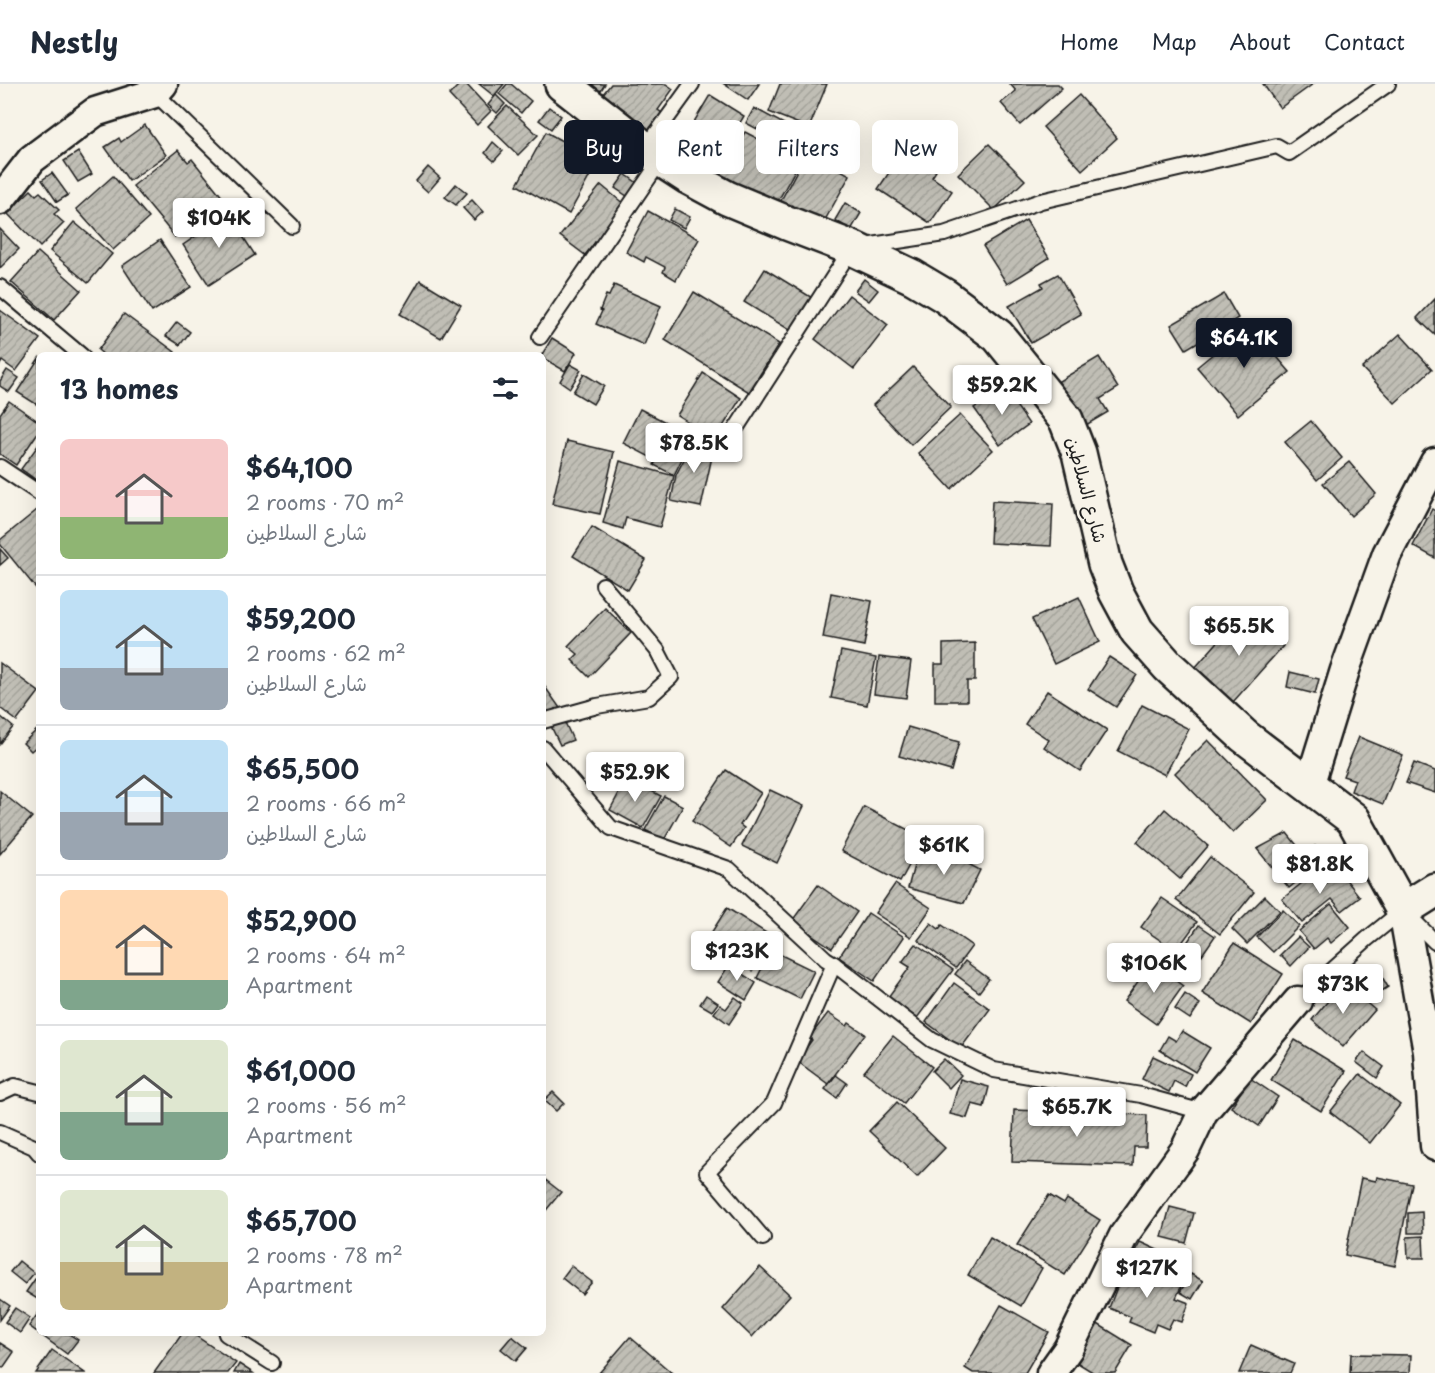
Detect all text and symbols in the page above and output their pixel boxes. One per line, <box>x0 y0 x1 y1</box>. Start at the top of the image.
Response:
text: Nestly <box>30 20 118 63</box>
text: Home <box>1060 25 1119 57</box>
text: Map <box>1152 25 1197 57</box>
text: About <box>1230 25 1291 57</box>
text: Contact <box>1324 25 1405 57</box>
chip: Buy <box>564 120 644 174</box>
chip: Rent <box>656 120 744 174</box>
chip: Filters <box>756 120 860 174</box>
chip: New <box>872 120 958 174</box>
pin: $104K <box>177 198 261 249</box>
text: $104K <box>187 202 251 232</box>
pin: $64.1K <box>1195 318 1293 369</box>
text: $64.1K <box>1210 322 1278 352</box>
pin: $59.2K <box>953 365 1051 416</box>
text: 13 homes <box>60 369 178 408</box>
text: $59.2K <box>967 369 1037 399</box>
icon: filters <box>489 372 522 405</box>
pin: $78.5K <box>645 423 743 474</box>
text: $78.5K <box>659 427 729 457</box>
street label: شارع السلاطين <box>1060 434 1115 546</box>
text: $64,100 <box>246 448 353 487</box>
icon: home <box>108 463 180 535</box>
text: 2 rooms · 70 m² <box>246 487 404 517</box>
text: شارع السلاطين <box>246 517 367 547</box>
text: $59,200 <box>246 599 356 638</box>
pin: $65.5K <box>1190 606 1288 657</box>
text: $65.5K <box>1204 610 1274 640</box>
icon: home <box>108 614 180 686</box>
text: 2 rooms · 62 m² <box>246 638 406 668</box>
text: شارع السلاطين <box>246 668 367 698</box>
text: $65,500 <box>246 749 359 788</box>
pin: $52.9K <box>586 752 684 803</box>
text: $52.9K <box>600 756 670 786</box>
icon: home <box>108 764 180 836</box>
text: 2 rooms · 66 m² <box>246 788 406 818</box>
text: شارع السلاطين <box>246 818 367 848</box>
pin: $61K <box>908 825 980 876</box>
text: $61K <box>919 829 969 859</box>
pin: $81.8K <box>1271 844 1369 895</box>
text: $81.8K <box>1286 848 1354 878</box>
text: $52,900 <box>246 901 357 940</box>
icon: home <box>108 914 180 986</box>
pin: $123K <box>695 931 779 982</box>
text: $123K <box>705 935 769 965</box>
text: 2 rooms · 64 m² <box>246 940 406 970</box>
pin: $106K <box>1112 943 1196 994</box>
text: $106K <box>1121 947 1187 977</box>
pin: $73K <box>1307 964 1379 1015</box>
text: $73K <box>1317 968 1369 998</box>
text: Apartment <box>246 970 353 1000</box>
text: $61,000 <box>246 1051 356 1090</box>
icon: home <box>108 1064 180 1136</box>
pin: $65.7K <box>1028 1087 1126 1138</box>
text: 2 rooms · 56 m² <box>246 1090 407 1120</box>
text: $65.7K <box>1042 1091 1112 1121</box>
text: Apartment <box>246 1120 353 1150</box>
text: $65,700 <box>246 1201 357 1240</box>
icon: home <box>108 1214 180 1286</box>
text: 2 rooms · 78 m² <box>246 1240 403 1270</box>
pin: $127K <box>1105 1248 1189 1299</box>
text: $127K <box>1116 1252 1178 1282</box>
text: Apartment <box>246 1270 353 1300</box>

